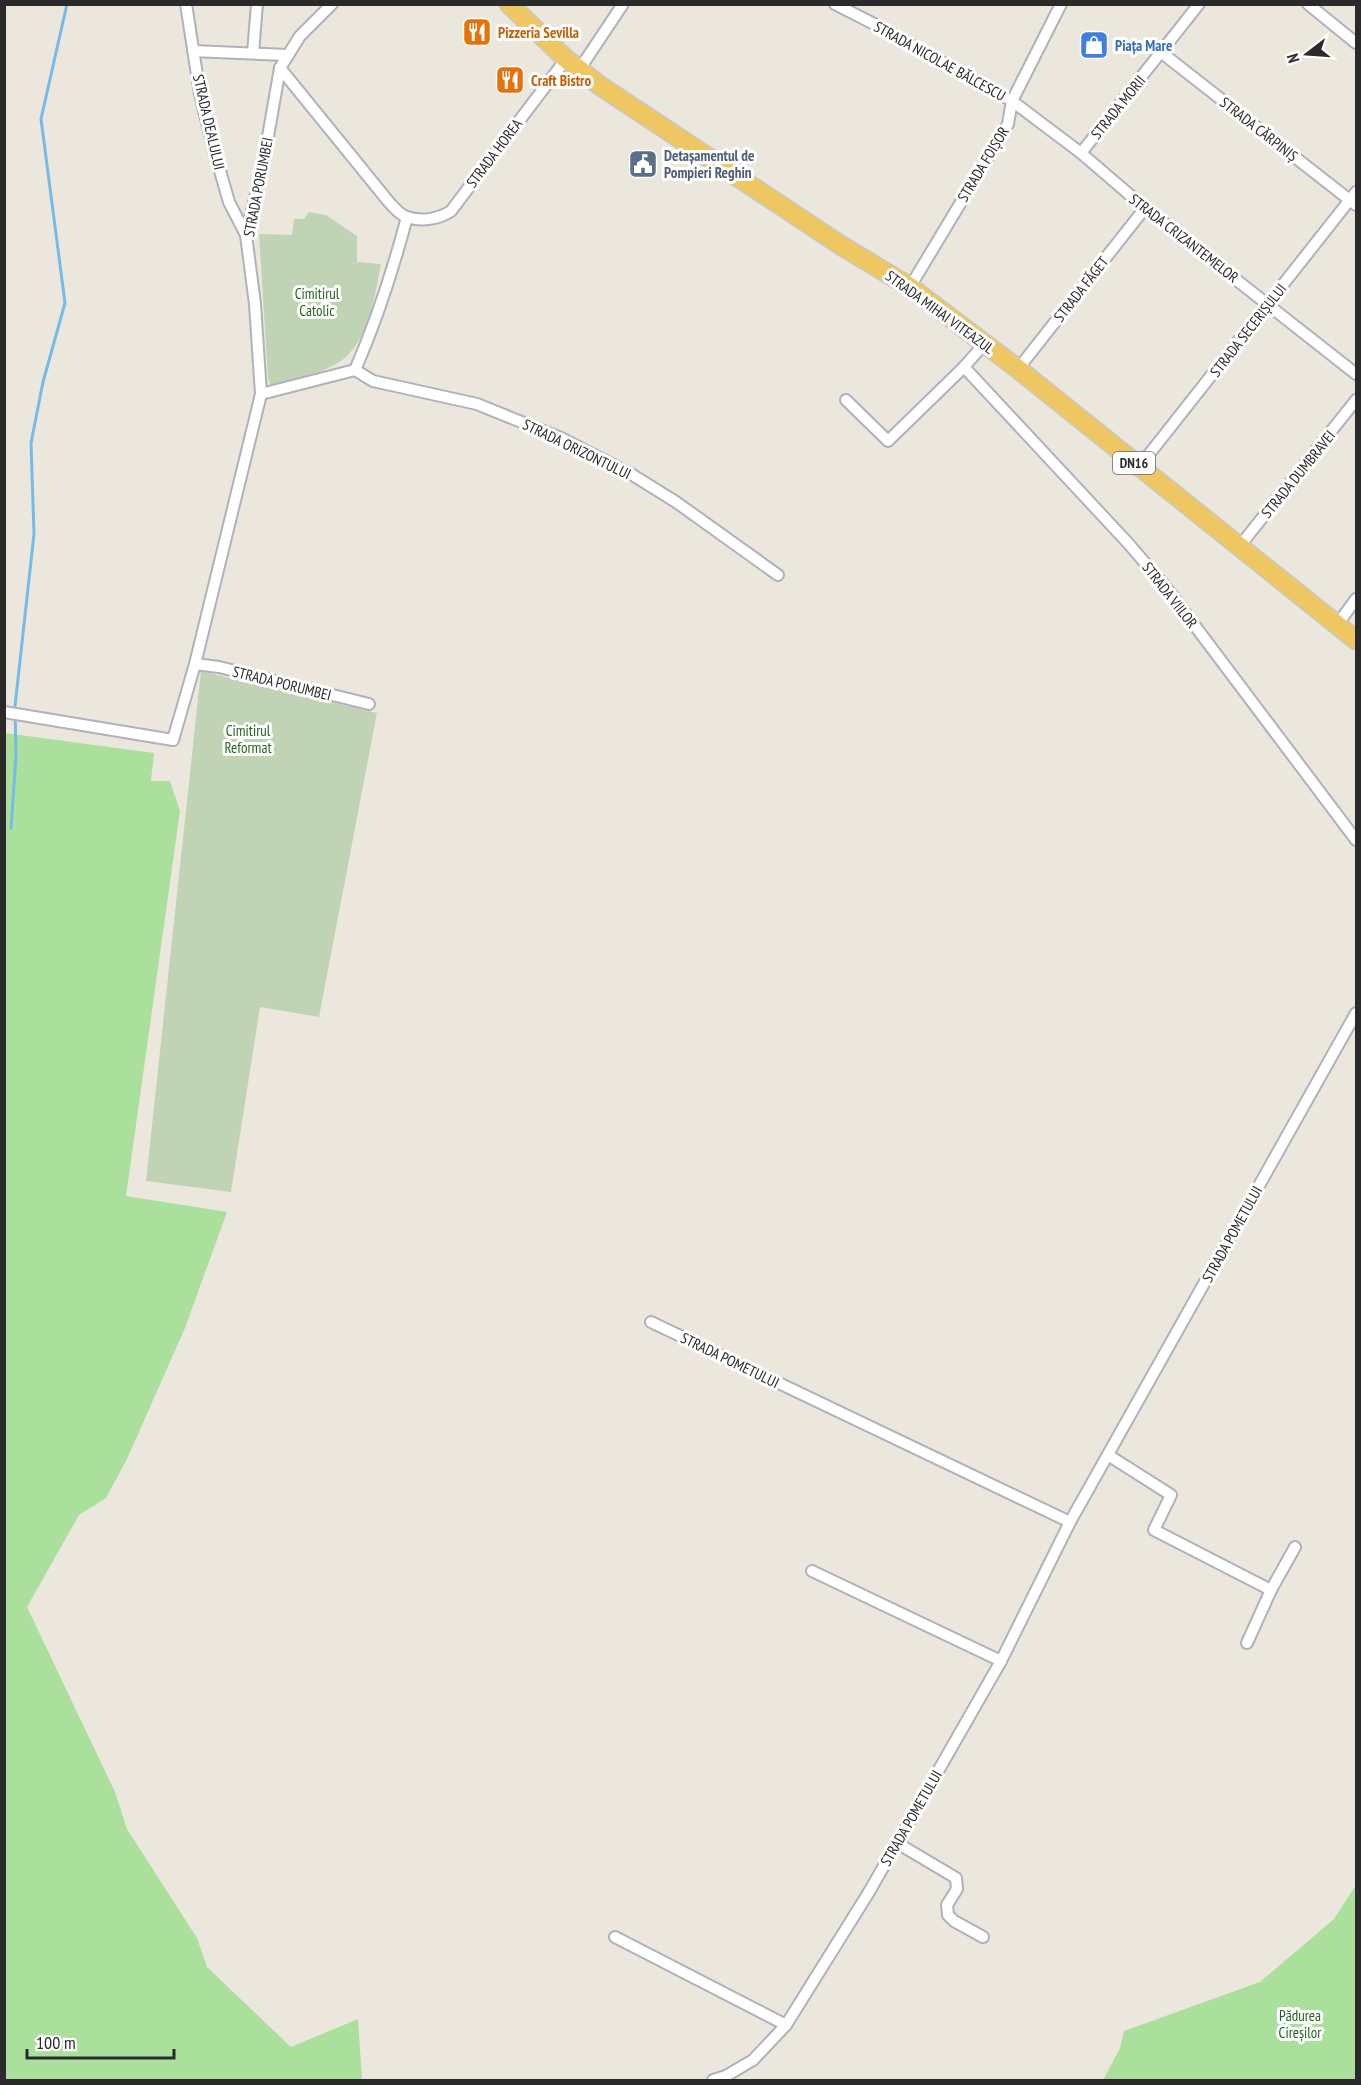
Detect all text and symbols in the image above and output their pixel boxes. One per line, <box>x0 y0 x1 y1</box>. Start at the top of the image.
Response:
restaurant icon: Pizzeria Sevilla <box>461 16 493 48</box>
street label: STRADA NICOLAE BĂLCESCU <box>871 17 1009 105</box>
place label: Pizzeria Sevilla <box>498 23 579 42</box>
north arrow <box>1277 24 1337 84</box>
shop icon: Piața Mare <box>1078 29 1110 61</box>
place label: Piața Mare <box>1115 36 1172 55</box>
text: N <box>1282 51 1303 65</box>
restaurant icon: Craft Bistro <box>494 64 526 96</box>
place label: Craft Bistro <box>531 71 591 90</box>
street label: STRADA MORII <box>1087 71 1149 143</box>
street label: STRADA DEALULUI <box>189 72 229 172</box>
street label: STRADA CĂRPINIȘ <box>1216 93 1302 165</box>
street label: STRADA HOREA <box>462 114 527 191</box>
street label: STRADA FOIȘOR <box>953 123 1013 205</box>
street label: STRADA PORUMBEI <box>239 136 277 238</box>
place label: Detașamentul de Pompieri Reghin <box>664 146 754 182</box>
public building icon: Detașamentul de Pompieri Reghin <box>627 148 659 180</box>
street label: STRADA CRIZANTEMELOR <box>1126 189 1242 287</box>
street label: STRADA FĂGET <box>1050 252 1113 326</box>
street label: STRADA MIHAI VITEAZUL <box>882 266 999 358</box>
street label: STRADA SECERIȘULUI <box>1206 280 1290 380</box>
park label: Cimitirul Catolic <box>295 284 340 320</box>
street label: STRADA ORIZONTULUI <box>520 415 634 483</box>
street label: STRADA DUMBRAVEI <box>1257 426 1339 522</box>
road number: DN16 <box>1113 452 1155 474</box>
street label: STRADA VIILOR <box>1138 558 1202 632</box>
street label: STRADA PORUMBEI <box>231 662 333 704</box>
park label: Cimitirul Reformat <box>224 721 272 757</box>
street label: STRADA POMETULUI <box>1198 1182 1266 1286</box>
street label: STRADA POMETULUI <box>678 1328 782 1392</box>
street label: STRADA POMETULUI <box>876 1767 946 1869</box>
park label: Pădurea Cireșilor <box>1279 2006 1322 2042</box>
scale bar <box>27 2022 174 2060</box>
text: 100 m <box>36 2031 76 2054</box>

